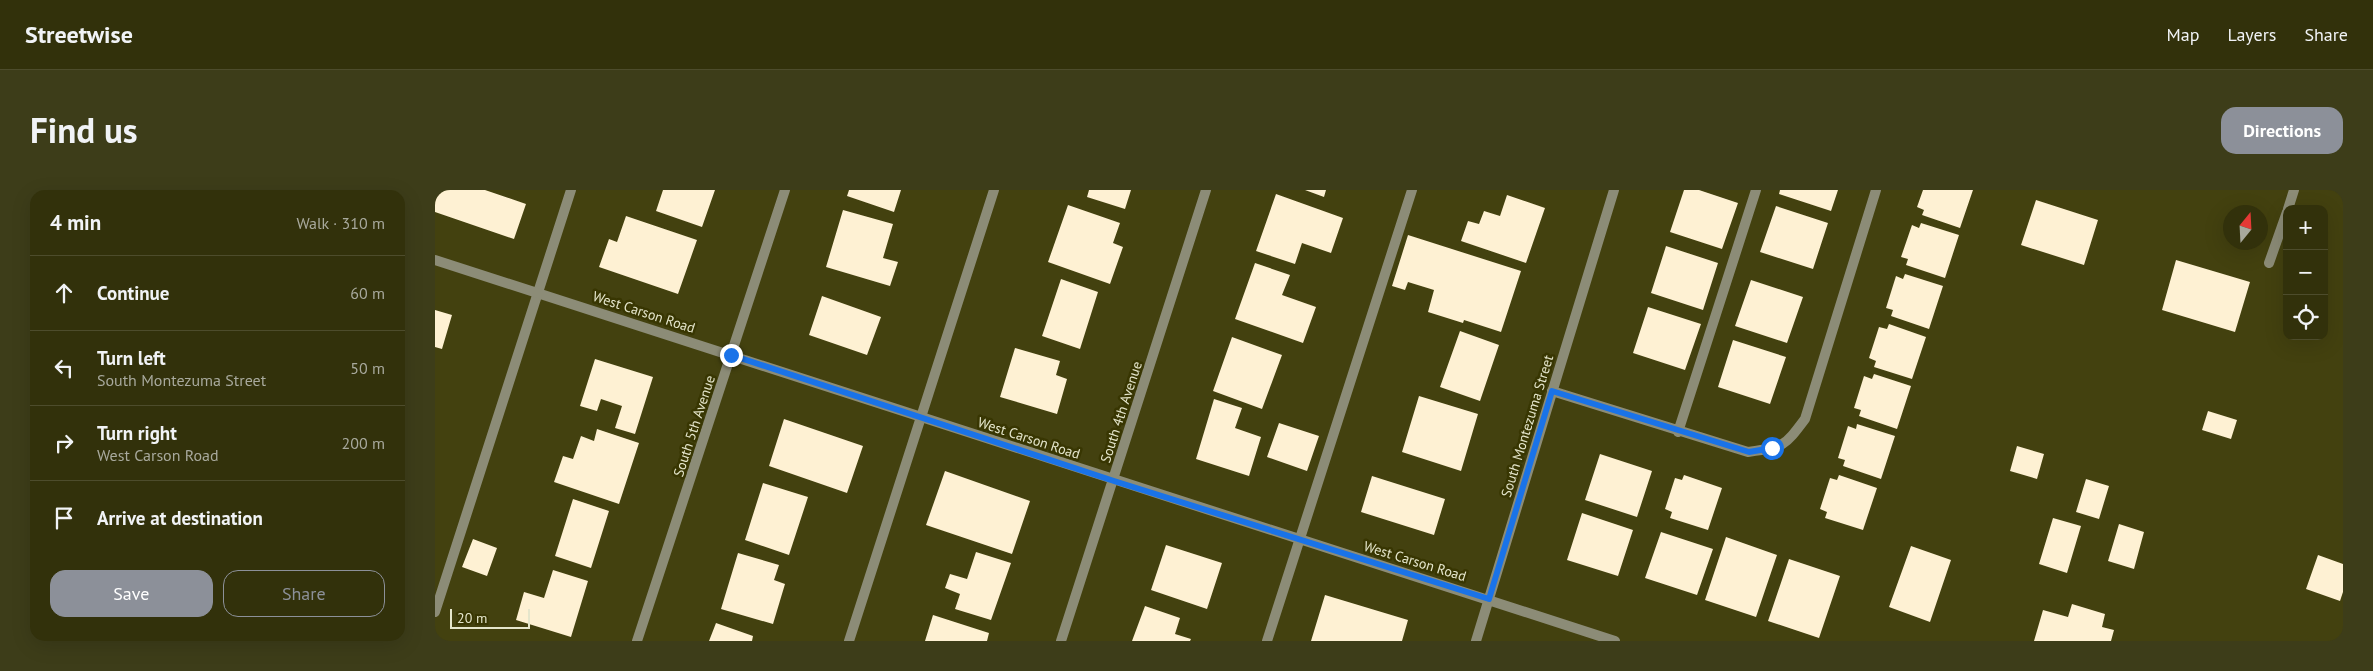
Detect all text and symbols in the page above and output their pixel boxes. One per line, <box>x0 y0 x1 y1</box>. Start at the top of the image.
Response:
text: Streetwise <box>25 19 133 50</box>
text: Map <box>2167 23 2199 46</box>
text: Layers <box>2227 23 2276 46</box>
text: Share <box>2304 23 2348 46</box>
text: Find us <box>30 107 138 153</box>
button: Directions <box>2221 107 2343 154</box>
north arrow <box>2223 205 2268 250</box>
map controls <box>2283 205 2328 340</box>
button: + <box>2283 205 2328 250</box>
text: 4 min <box>50 209 101 236</box>
text: Walk · 310 m <box>296 213 385 233</box>
button: − <box>2283 250 2328 295</box>
icon: ahead <box>50 279 78 307</box>
text: Continue <box>97 281 169 305</box>
text: 60 m <box>350 283 385 303</box>
street label: West Carson Road <box>591 287 697 337</box>
button: locate <box>2283 295 2328 340</box>
route end <box>720 344 743 367</box>
text: Turn left <box>97 346 166 370</box>
street label: South Montezuma Street <box>1497 352 1557 499</box>
icon: left <box>50 354 78 382</box>
text: 50 m <box>350 358 385 378</box>
street label: South 4th Avenue <box>1096 359 1146 465</box>
text: South Montezuma Street <box>97 370 266 390</box>
street label: South 5th Avenue <box>669 373 719 479</box>
street label: West Carson Road <box>976 413 1082 463</box>
text: Turn right <box>97 421 177 445</box>
icon: right <box>50 429 78 457</box>
text: 200 m <box>342 433 385 453</box>
route start <box>1761 437 1784 460</box>
text: West Carson Road <box>97 445 219 465</box>
icon: arrive <box>50 504 78 532</box>
text: Arrive at destination <box>97 506 263 530</box>
street label: West Carson Road <box>1361 537 1469 585</box>
button: Save <box>50 570 213 617</box>
button: Share <box>223 570 385 617</box>
scale bar <box>450 606 530 629</box>
text: 20 m <box>457 609 487 627</box>

